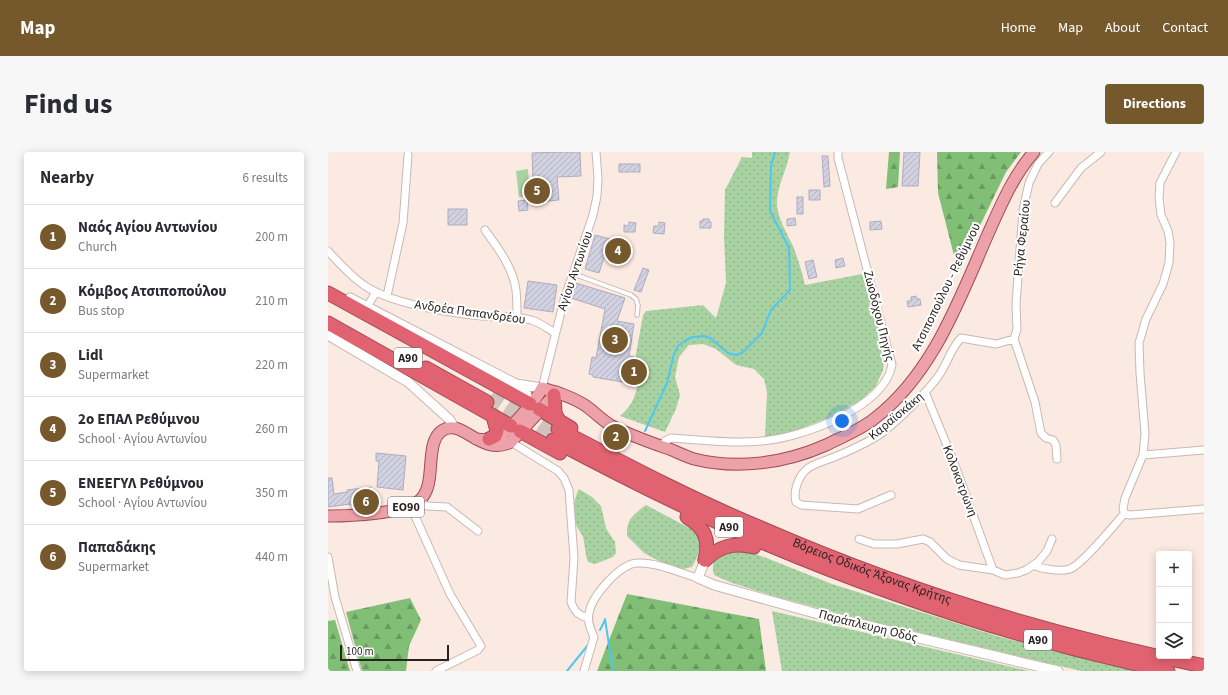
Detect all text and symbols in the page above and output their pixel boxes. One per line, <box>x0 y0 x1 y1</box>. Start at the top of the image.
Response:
text: Map <box>20 15 55 42</box>
text: Home <box>1001 18 1036 38</box>
text: Map <box>1058 18 1083 38</box>
text: About <box>1105 18 1140 38</box>
text: Contact <box>1162 18 1208 38</box>
text: Find us <box>24 84 112 124</box>
button: Directions <box>1105 84 1204 124</box>
text: Nearby <box>40 166 94 190</box>
text: 6 results <box>243 169 288 187</box>
pin: 5 <box>524 176 550 206</box>
street label: Ρήγα Φεραίου <box>1009 199 1035 277</box>
text: Ναός Αγίου Αντωνίου <box>78 217 218 238</box>
street label: Ατσιποπούλου - Ρεθύμνου <box>907 220 985 354</box>
text: 1 <box>50 228 56 246</box>
text: 200 m <box>255 228 288 246</box>
street label: Αγίου Αντωνίου <box>553 229 597 313</box>
pin: 4 <box>605 236 631 266</box>
text: Church <box>78 238 117 256</box>
street label: Ζωοδόχου Πηγής <box>859 269 899 364</box>
text: Κόμβος Ατσιποπούλου <box>78 281 227 302</box>
text: 2 <box>50 292 56 310</box>
text: 210 m <box>255 292 288 310</box>
street label: Ανδρέα Παπανδρέου <box>413 295 527 329</box>
text: Bus stop <box>78 302 124 320</box>
pin: 3 <box>602 325 628 355</box>
text: Lidl <box>78 345 103 366</box>
road number: Α90 <box>394 348 422 368</box>
text: 3 <box>50 356 56 374</box>
text: 220 m <box>255 356 288 374</box>
pin: 1 <box>621 357 647 387</box>
text: Supermarket <box>78 366 149 384</box>
street label: Καραϊσκάκη <box>865 388 927 444</box>
text: 2ο ΕΠΑΛ Ρεθύμνου <box>78 409 200 430</box>
your location <box>832 411 852 431</box>
text: 4 <box>50 420 56 438</box>
text: 260 m <box>255 420 288 438</box>
pin: 2 <box>603 422 629 452</box>
text: School · Αγίου Αντωνίου <box>78 430 207 448</box>
street label: Κολοκοτρώνη <box>938 443 982 519</box>
text: ΕΝΕΕΓΥΛ Ρεθύμνου <box>78 473 204 494</box>
text: 5 <box>50 484 56 502</box>
text: 350 m <box>255 484 288 502</box>
pin: 6 <box>353 487 379 517</box>
text: School · Αγίου Αντωνίου <box>78 494 207 512</box>
road number: ΕΟ90 <box>388 497 424 517</box>
road number: Α90 <box>715 517 743 537</box>
street label: Βόρειος Οδικός Άξονας Κρήτης <box>790 533 954 609</box>
text: Παπαδάκης <box>78 537 156 558</box>
text: 6 <box>50 548 56 566</box>
text: 440 m <box>255 548 288 566</box>
map controls <box>1156 551 1192 659</box>
button: + <box>1156 551 1192 587</box>
text: Supermarket <box>78 558 149 576</box>
button: − <box>1156 587 1192 623</box>
street label: Παράπλευρη Οδός <box>817 605 920 647</box>
button: layers <box>1156 623 1192 659</box>
road number: Α90 <box>1024 630 1052 650</box>
scale bar <box>340 643 449 662</box>
text: 100 m <box>346 644 374 659</box>

